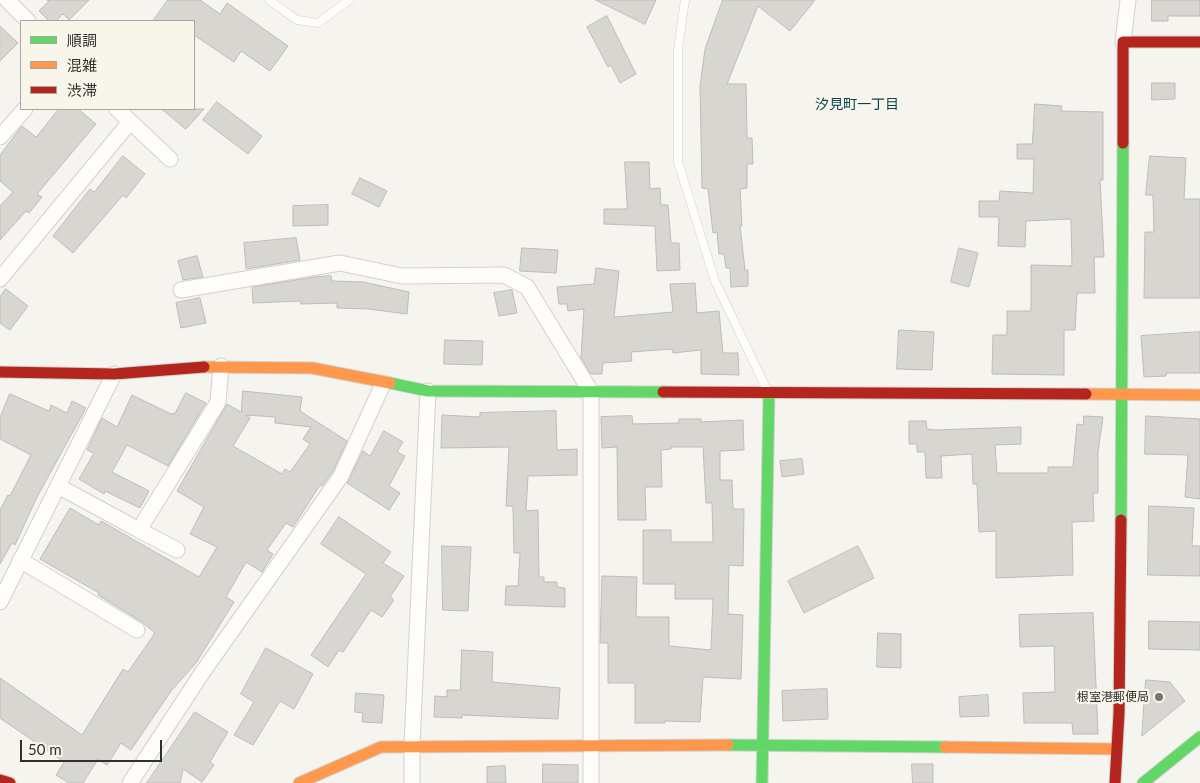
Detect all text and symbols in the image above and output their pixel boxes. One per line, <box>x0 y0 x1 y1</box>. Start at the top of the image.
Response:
legend <box>20 20 195 110</box>
text: 順調 <box>67 31 97 49</box>
text: 混雑 <box>67 56 97 74</box>
text: 渋滞 <box>67 81 97 99</box>
district label: 汐見町一丁目 <box>815 96 899 112</box>
place label: 根室港郵便局 <box>1077 690 1149 704</box>
marker: 根室港郵便局 <box>1153 691 1165 703</box>
scale bar <box>22 730 165 762</box>
text: 50 m <box>28 740 62 758</box>

